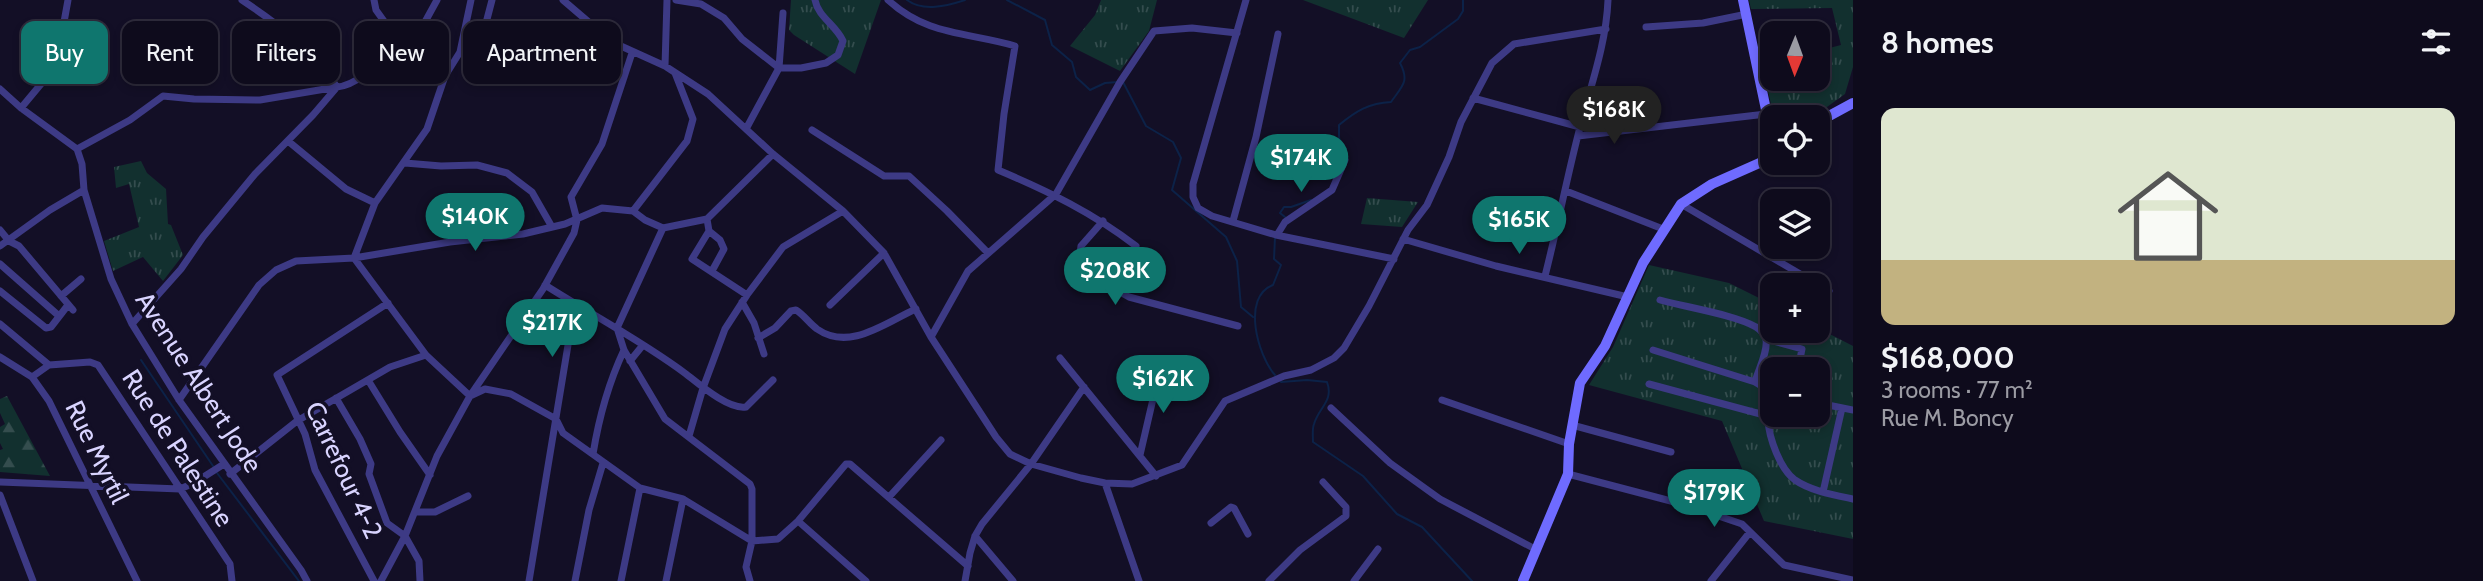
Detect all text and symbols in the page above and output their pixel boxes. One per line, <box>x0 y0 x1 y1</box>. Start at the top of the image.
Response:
chip: Buy <box>21 21 108 84</box>
chip: Rent <box>122 21 218 84</box>
chip: Filters <box>232 21 340 84</box>
chip: New <box>354 21 449 84</box>
chip: Apartment <box>463 21 621 84</box>
north arrow <box>1760 21 1830 91</box>
map controls <box>1760 21 1830 427</box>
icon: filters <box>2417 23 2455 61</box>
text: 8 homes <box>1881 24 1994 61</box>
pin: $168K <box>1565 86 1663 146</box>
text: $168K <box>1582 95 1646 123</box>
button: locate <box>1760 105 1830 175</box>
pin: $174K <box>1252 134 1350 194</box>
text: $174K <box>1270 143 1332 171</box>
icon: home <box>2105 153 2231 279</box>
button: layers <box>1760 189 1830 259</box>
pin: $140K <box>426 194 524 253</box>
pin: $165K <box>1470 196 1568 256</box>
text: $140K <box>442 202 508 230</box>
text: $165K <box>1488 205 1550 233</box>
pin: $208K <box>1066 247 1164 307</box>
text: $208K <box>1080 256 1150 284</box>
button: + <box>1760 273 1830 343</box>
street label: Avenue Albert Jode <box>129 286 269 478</box>
pin: $217K <box>503 300 601 359</box>
text: $217K <box>522 308 582 336</box>
text: $168,000 <box>1881 339 2015 376</box>
pin: $162K <box>1114 356 1212 415</box>
button: − <box>1760 357 1830 427</box>
street label: Rue de Palestine <box>115 363 241 533</box>
text: $162K <box>1132 364 1194 392</box>
text: 3 rooms · 77 m² <box>1881 376 2033 404</box>
street label: Rue Myrtil <box>58 395 136 509</box>
street label: Carrefour 4-2 <box>298 396 390 544</box>
text: Rue M. Boncy <box>1881 404 2014 432</box>
pin: $179K <box>1665 470 1763 529</box>
text: $179K <box>1684 478 1744 506</box>

